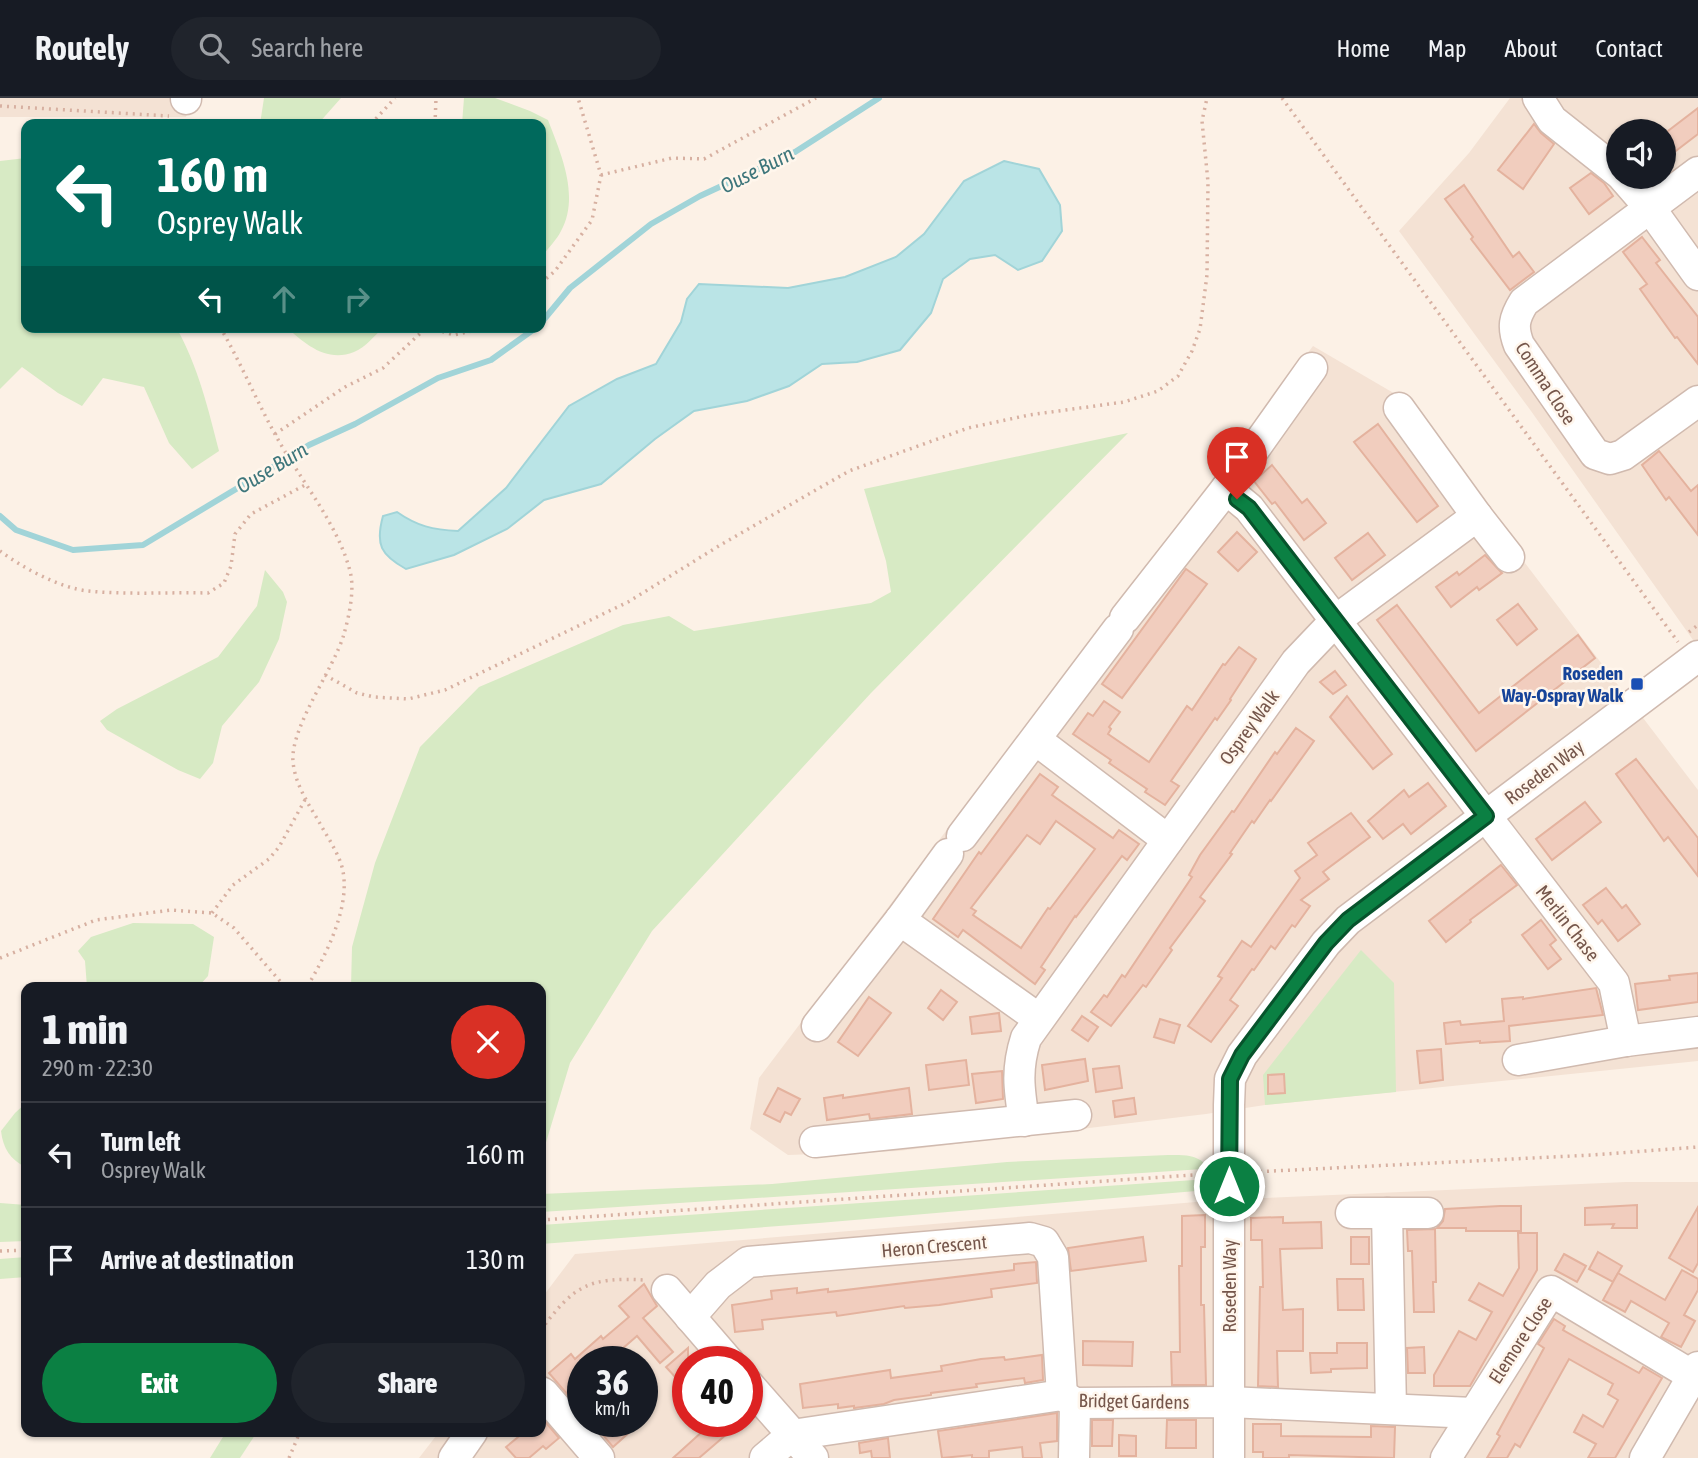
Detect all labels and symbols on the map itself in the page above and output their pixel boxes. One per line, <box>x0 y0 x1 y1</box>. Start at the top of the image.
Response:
water label: Ouse Burn <box>716 141 797 198</box>
street label: Comma Close <box>1511 338 1581 428</box>
pin <box>1207 427 1267 499</box>
water label: Ouse Burn <box>232 437 311 498</box>
place label: Roseden Way-Ospray Walk <box>1501 662 1624 706</box>
marker: Roseden Way-Ospray Walk <box>1629 676 1645 692</box>
street label: Osprey Walk <box>1215 685 1284 769</box>
street label: Roseden Way <box>1500 735 1588 809</box>
street label: Merlin Chase <box>1532 881 1604 965</box>
position arrow <box>1192 1149 1266 1223</box>
street label: Heron Crescent <box>880 1230 988 1262</box>
street label: Roseden Way <box>1218 1239 1240 1333</box>
street label: Elemore Close <box>1484 1293 1556 1387</box>
speed limit sign: 40 <box>672 1346 763 1437</box>
street label: Bridget Gardens <box>1079 1389 1190 1413</box>

